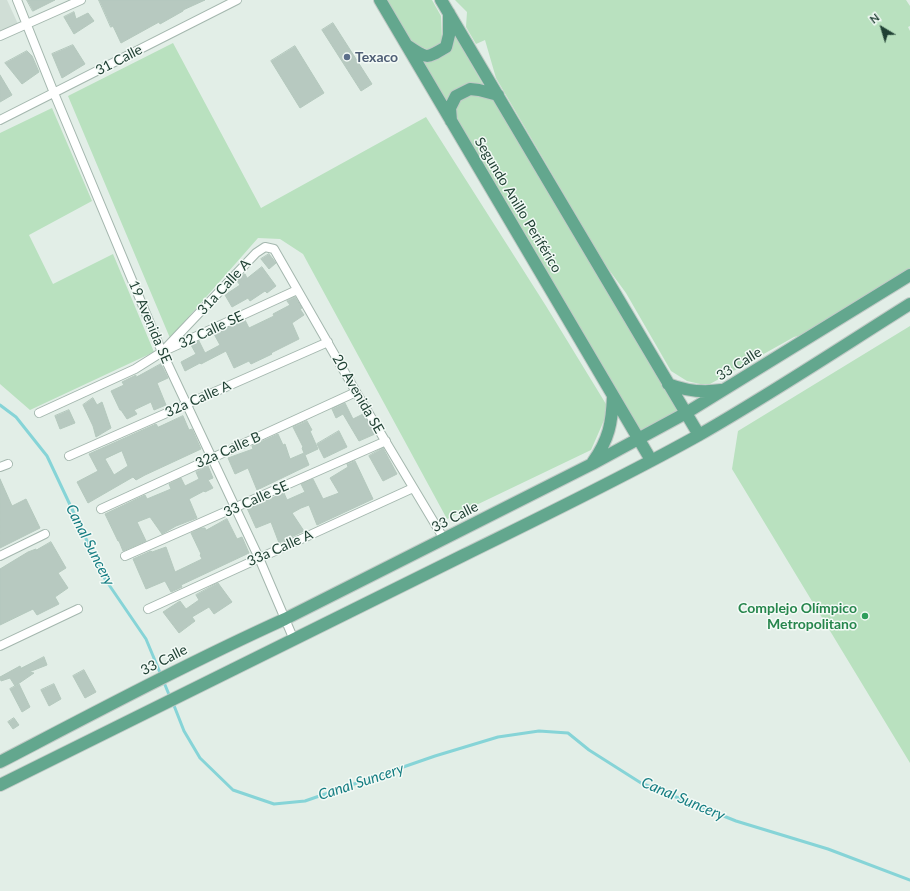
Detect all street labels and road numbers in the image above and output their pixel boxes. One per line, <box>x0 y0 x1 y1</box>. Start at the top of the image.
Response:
street label: 31 Calle <box>93 41 145 79</box>
street label: Segundo Anillo Periférico <box>471 134 565 276</box>
street label: 31a Calle A <box>194 256 254 318</box>
street label: 19 Avenida SE <box>125 278 175 366</box>
street label: 32 Calle SE <box>176 308 246 352</box>
street label: 33 Calle <box>713 344 765 384</box>
street label: 20 Avenida SE <box>329 352 387 436</box>
street label: 32a Calle A <box>163 377 233 421</box>
street label: 32a Calle B <box>193 428 263 472</box>
street label: 33 Calle SE <box>221 477 291 521</box>
street label: 33 Calle <box>429 498 481 536</box>
street label: 33a Calle A <box>245 526 315 570</box>
street label: 33 Calle <box>138 641 190 679</box>

